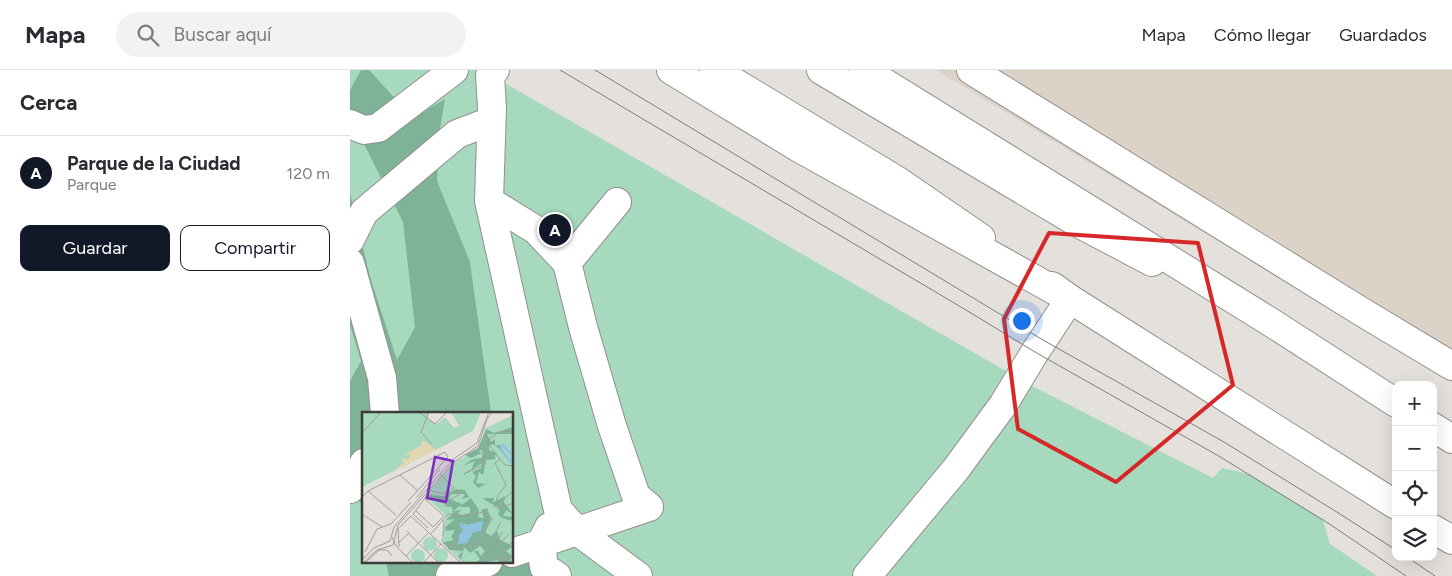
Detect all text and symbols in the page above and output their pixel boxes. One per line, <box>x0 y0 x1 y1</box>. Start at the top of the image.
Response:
search box <box>116 12 466 57</box>
text: Mapa <box>25 20 86 49</box>
icon: search <box>134 21 162 49</box>
text: Buscar aquí <box>174 23 271 46</box>
text: Mapa <box>1141 24 1186 46</box>
text: Cómo llegar <box>1214 24 1311 46</box>
text: Guardados <box>1339 24 1427 46</box>
text: Cerca <box>20 90 77 115</box>
text: Parque de la Ciudad <box>67 152 241 175</box>
text: A <box>30 164 42 183</box>
text: 120 m <box>287 164 330 183</box>
text: Parque <box>67 175 117 194</box>
pin: A <box>539 211 571 249</box>
button: Guardar <box>20 225 170 271</box>
button: Compartir <box>180 225 330 271</box>
your location <box>1009 308 1035 334</box>
map controls <box>1392 381 1437 561</box>
button: + <box>1392 381 1437 426</box>
inset map <box>362 412 514 564</box>
button: − <box>1392 426 1437 471</box>
button: locate <box>1392 471 1437 516</box>
button: layers <box>1392 516 1437 561</box>

